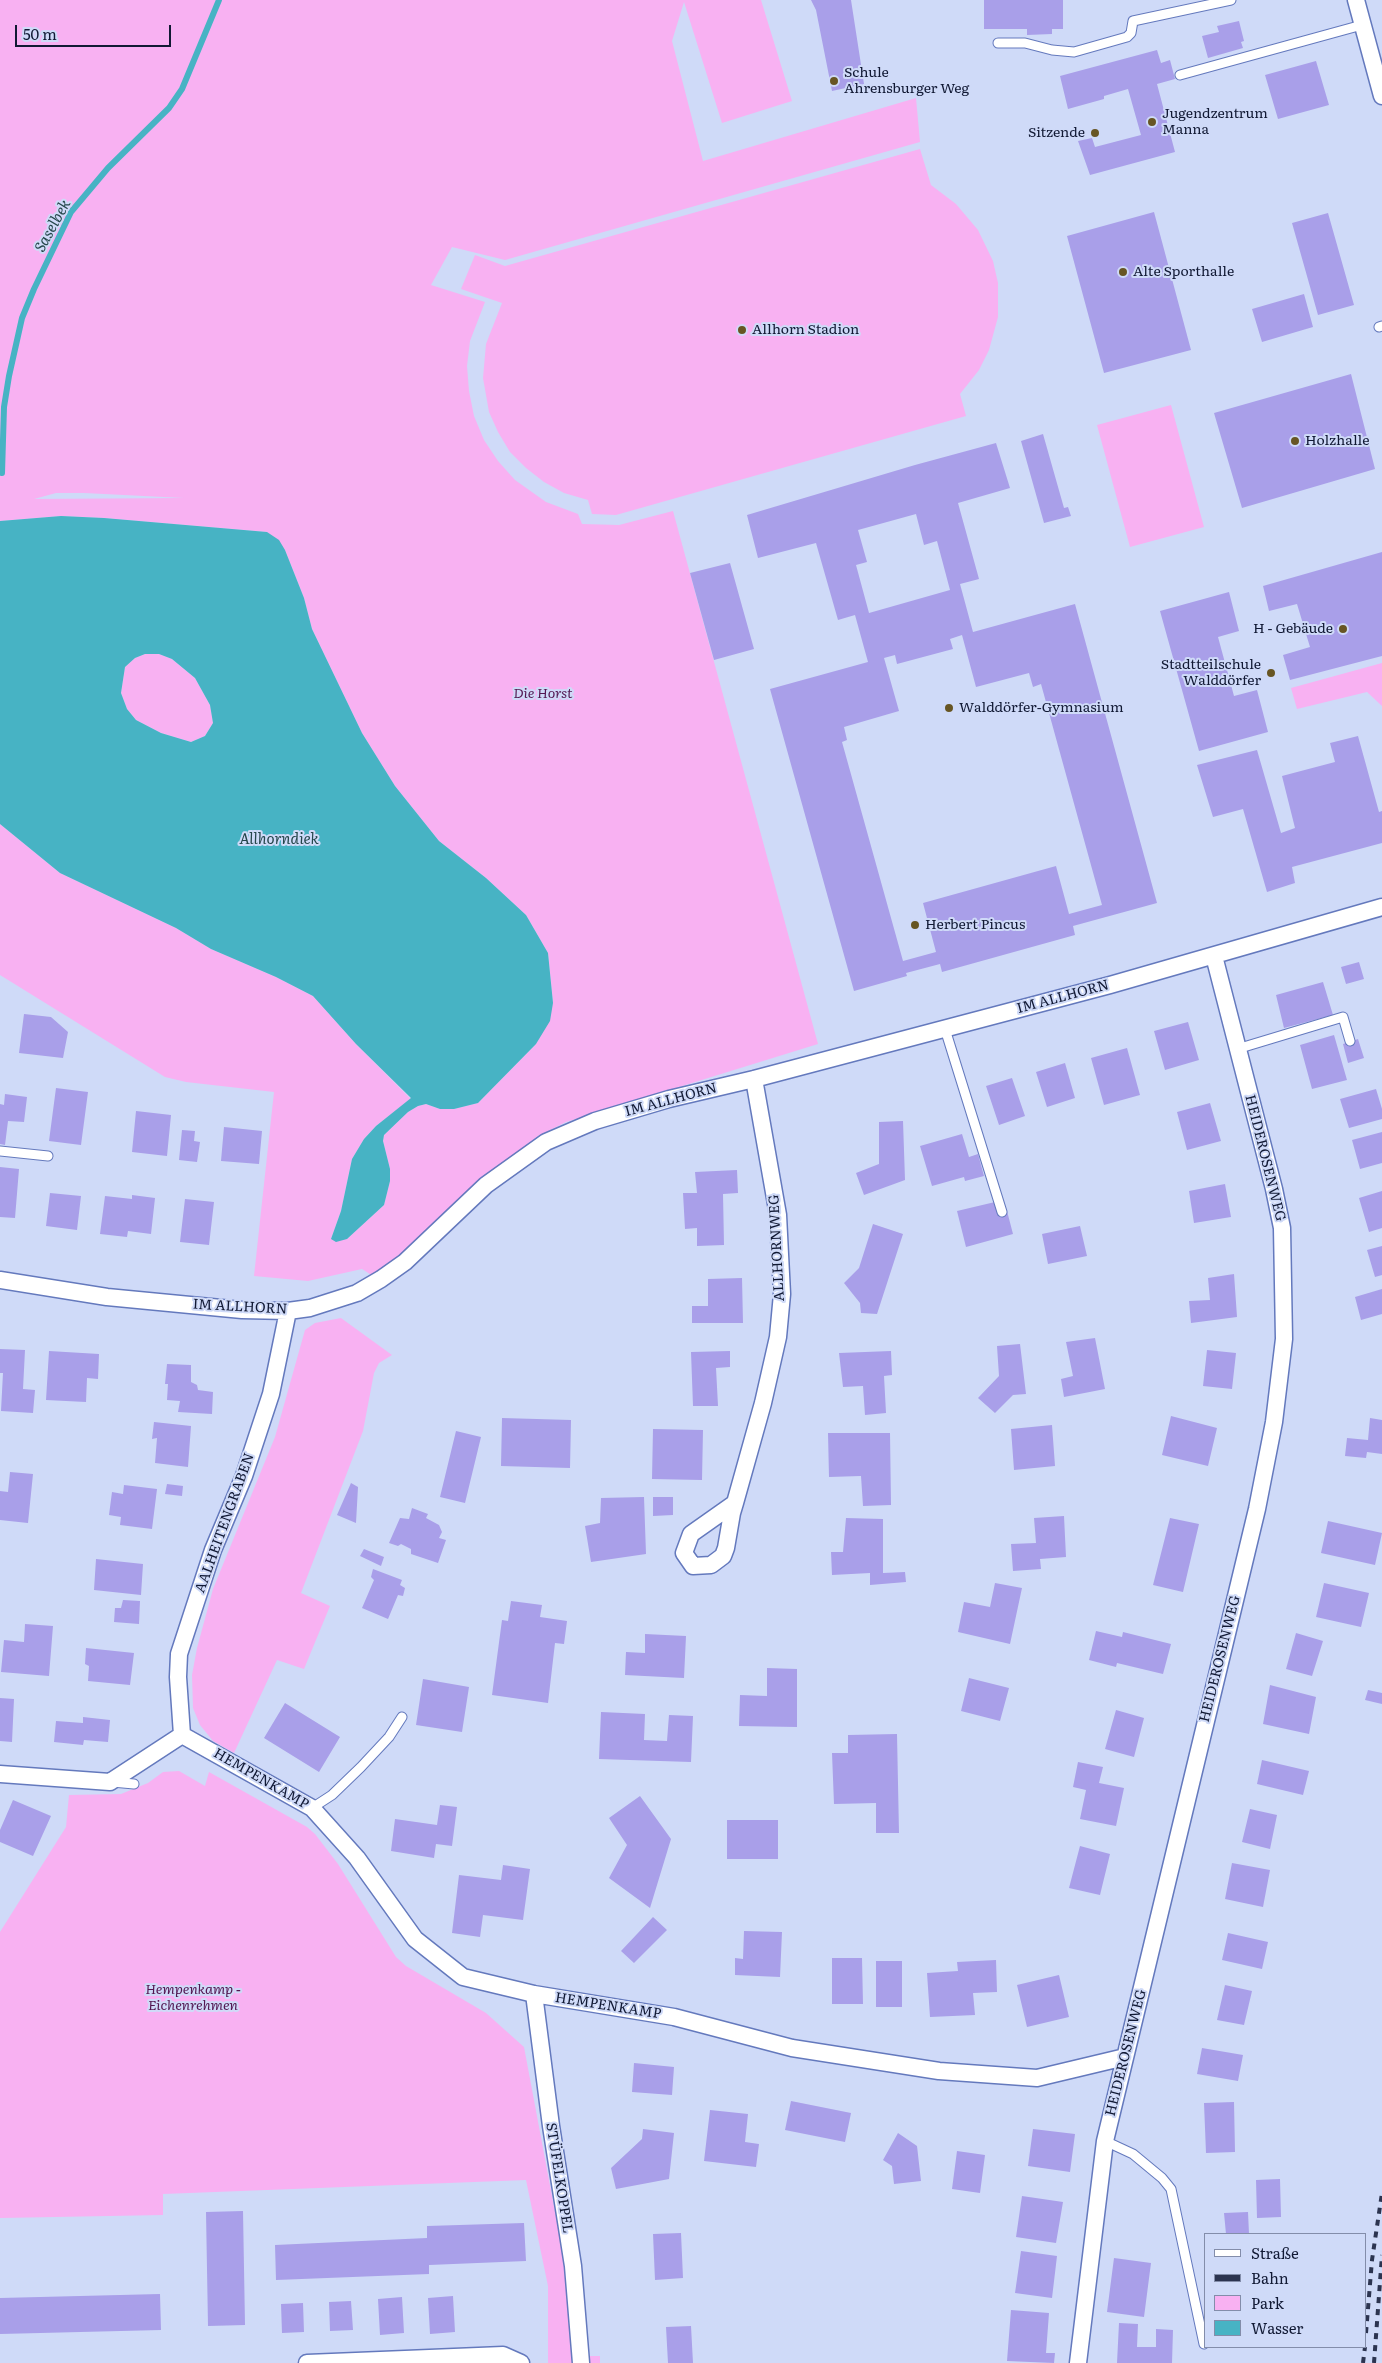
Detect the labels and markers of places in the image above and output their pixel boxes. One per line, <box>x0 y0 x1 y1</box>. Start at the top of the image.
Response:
place label: Schule Ahrensburger Weg <box>844 65 969 98</box>
marker: Schule Ahrensburger Weg <box>828 75 840 87</box>
place label: Jugendzentrum Manna <box>1162 106 1268 138</box>
marker: Jugendzentrum Manna <box>1146 116 1158 128</box>
place label: Sitzende <box>1028 125 1085 141</box>
marker: Sitzende <box>1089 127 1101 139</box>
place label: Alte Sporthalle <box>1133 264 1234 280</box>
marker: Alte Sporthalle <box>1117 266 1129 278</box>
place label: Allhorn Stadion <box>752 322 859 338</box>
marker: Allhorn Stadion <box>736 324 748 336</box>
place label: Holzhalle <box>1305 433 1369 449</box>
marker: Holzhalle <box>1289 435 1301 447</box>
place label: H - Gebäude <box>1253 621 1333 637</box>
marker: H - Gebäude <box>1337 623 1349 635</box>
place label: Stadtteilschule Walddörfer <box>1161 657 1261 690</box>
marker: Stadtteilschule Walddörfer <box>1265 667 1277 679</box>
place label: Walddörfer-Gymnasium <box>959 700 1124 716</box>
marker: Walddörfer-Gymnasium <box>943 702 955 714</box>
place label: Herbert Pincus <box>925 917 1025 933</box>
marker: Herbert Pincus <box>909 919 921 931</box>

